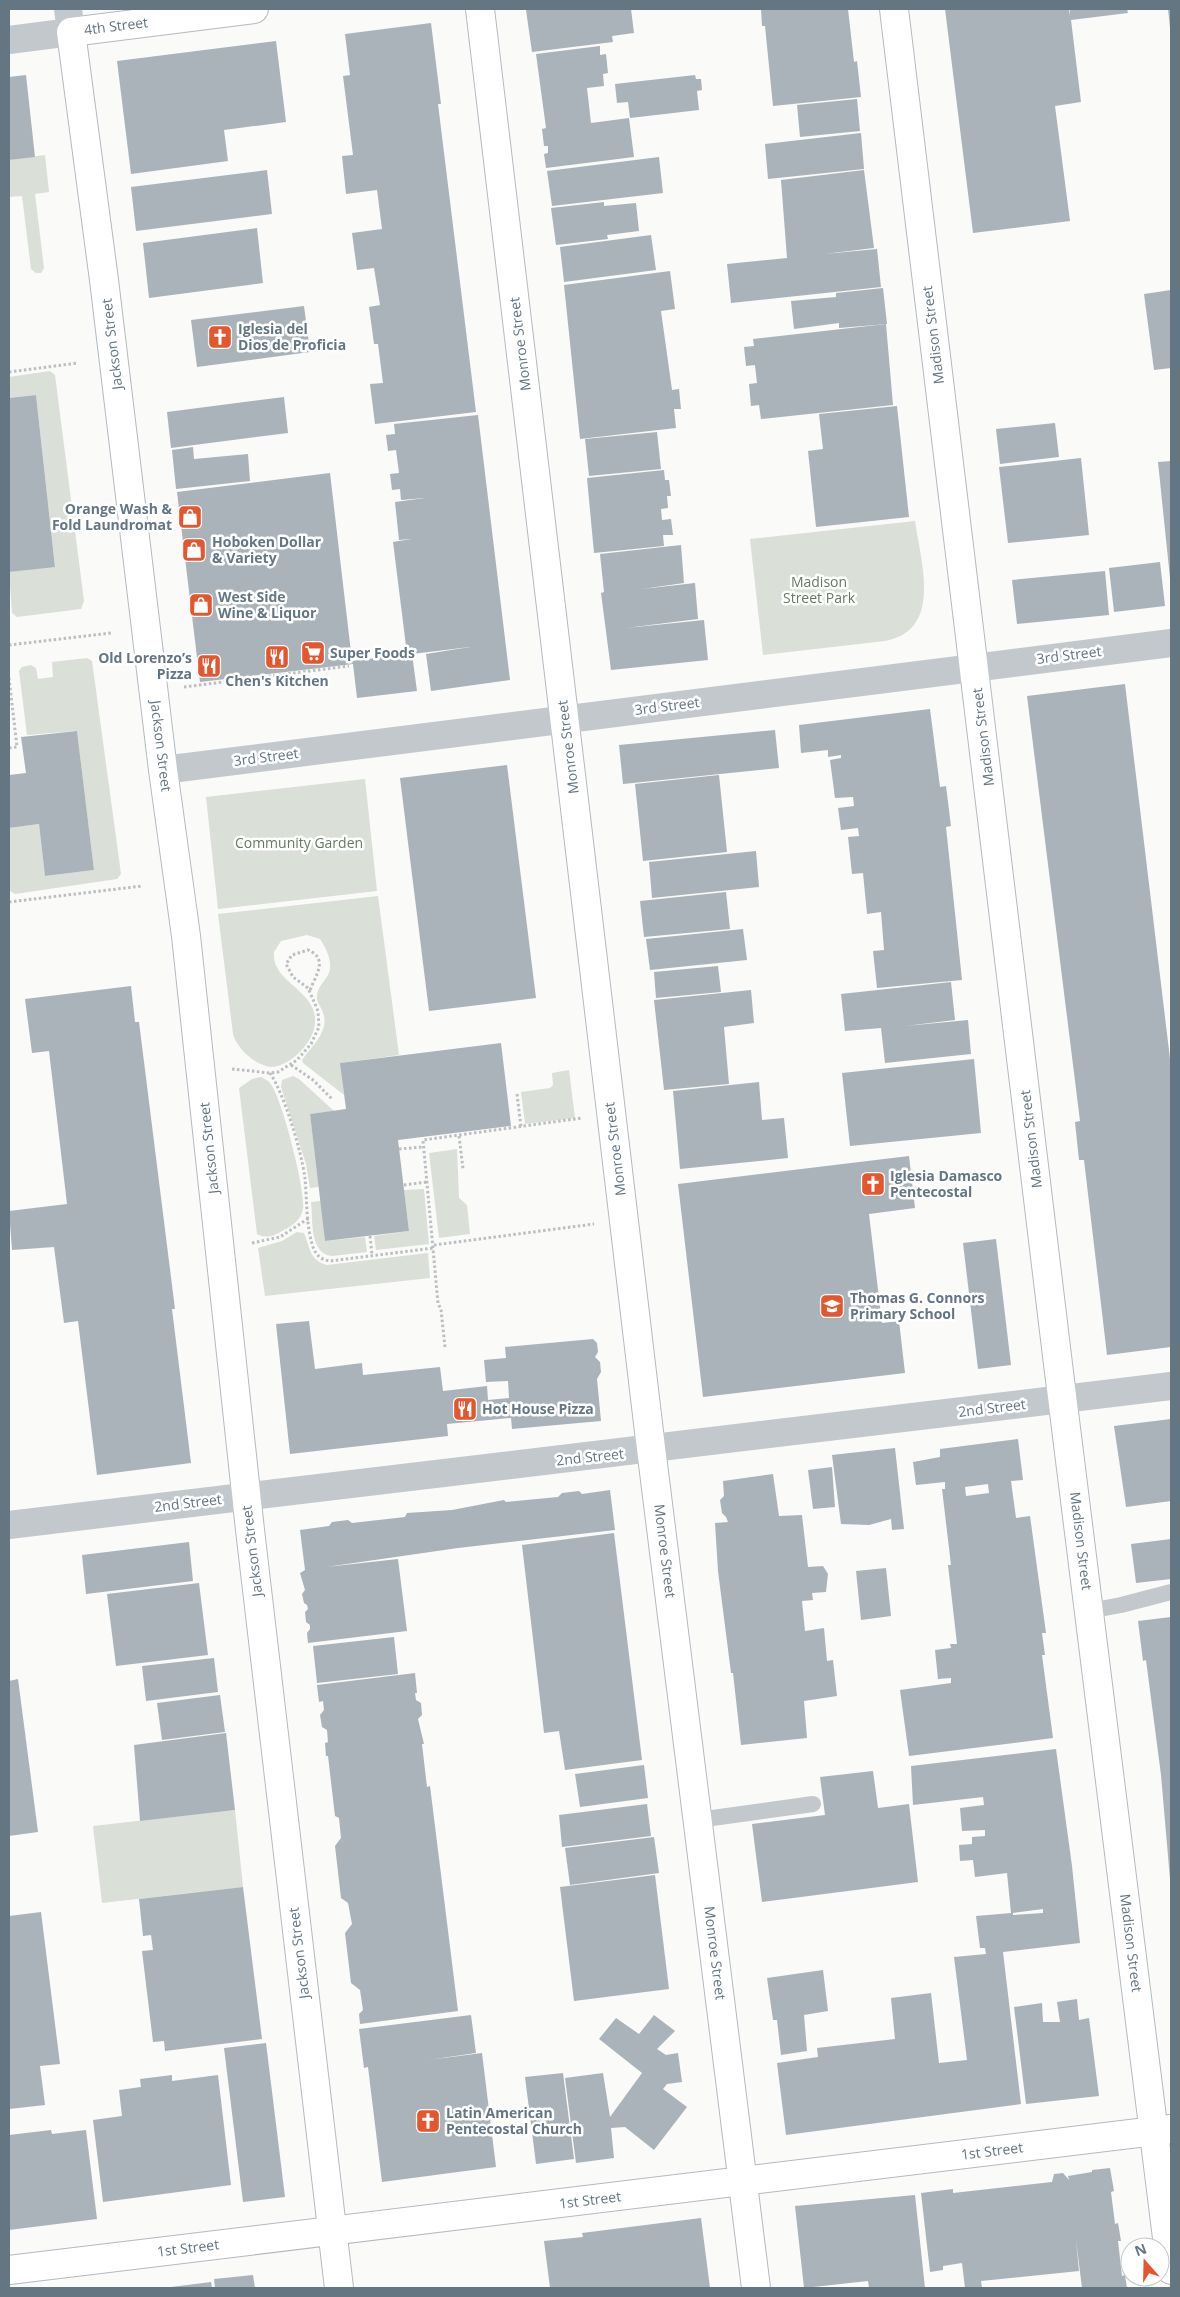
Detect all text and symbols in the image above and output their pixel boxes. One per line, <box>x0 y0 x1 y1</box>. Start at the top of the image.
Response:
street label: 4th Street <box>83 12 149 39</box>
street label: Madison Street <box>917 285 948 385</box>
street label: Monroe Street <box>504 296 535 392</box>
street label: Jackson Street <box>96 297 127 393</box>
place label: Iglesia del Dios de Proficia <box>238 319 346 354</box>
church icon: Iglesia del Dios de Proficia <box>207 324 233 350</box>
place label: Orange Wash & Fold Laundromat <box>52 499 172 534</box>
shop icon: Orange Wash & Fold Laundromat <box>177 504 203 530</box>
place label: Hoboken Dollar & Variety <box>212 532 322 567</box>
shop icon: Hoboken Dollar & Variety <box>181 537 207 563</box>
park label: Madison Street Park <box>783 572 856 607</box>
place label: West Side Wine & Liquor <box>218 587 317 622</box>
shop icon: West Side Wine & Liquor <box>188 592 214 618</box>
supermarket icon: Super Foods <box>300 640 326 666</box>
street label: 3rd Street <box>1036 641 1102 668</box>
place label: Super Foods <box>330 643 415 662</box>
restaurant icon: Chen's Kitchen <box>264 644 290 670</box>
place label: Old Lorenzo’s Pizza <box>98 648 192 683</box>
restaurant icon: Old Lorenzo’s Pizza <box>196 653 222 679</box>
place label: Chen's Kitchen <box>225 671 329 690</box>
street label: Madison Street <box>967 687 998 787</box>
street label: 3rd Street <box>634 692 700 719</box>
street label: Jackson Street <box>146 697 177 793</box>
street label: Monroe Street <box>552 699 583 795</box>
street label: 3rd Street <box>233 743 299 770</box>
park label: Community Garden <box>235 833 363 852</box>
street label: Madison Street <box>1015 1089 1046 1189</box>
street label: Jackson Street <box>194 1101 223 1197</box>
street label: Monroe Street <box>599 1101 630 1197</box>
place label: Iglesia Damasco Pentecostal <box>890 1166 1003 1201</box>
church icon: Iglesia Damasco Pentecostal <box>860 1171 886 1197</box>
place label: Thomas G. Connors Primary School <box>850 1288 985 1323</box>
school or university icon: Thomas G. Connors Primary School <box>819 1293 845 1319</box>
street label: 2nd Street <box>957 1394 1027 1421</box>
restaurant icon: Hot House Pizza <box>452 1396 478 1422</box>
place label: Hot House Pizza <box>482 1399 594 1418</box>
street label: 2nd Street <box>555 1444 625 1469</box>
street label: 2nd Street <box>153 1489 223 1516</box>
street label: Madison Street <box>1066 1491 1097 1591</box>
street label: Monroe Street <box>650 1503 681 1599</box>
street label: Jackson Street <box>236 1504 267 1600</box>
street label: Madison Street <box>1116 1893 1147 1993</box>
street label: Monroe Street <box>700 1905 731 2001</box>
street label: Jackson Street <box>283 1906 314 2002</box>
place label: Latin American Pentecostal Church <box>446 2103 582 2138</box>
church icon: Latin American Pentecostal Church <box>415 2108 441 2134</box>
street label: 1st Street <box>960 2137 1024 2164</box>
street label: 1st Street <box>558 2186 622 2213</box>
street label: 1st Street <box>156 2234 220 2261</box>
north arrow <box>1120 2237 1170 2287</box>
text: N <box>1132 2238 1149 2260</box>

